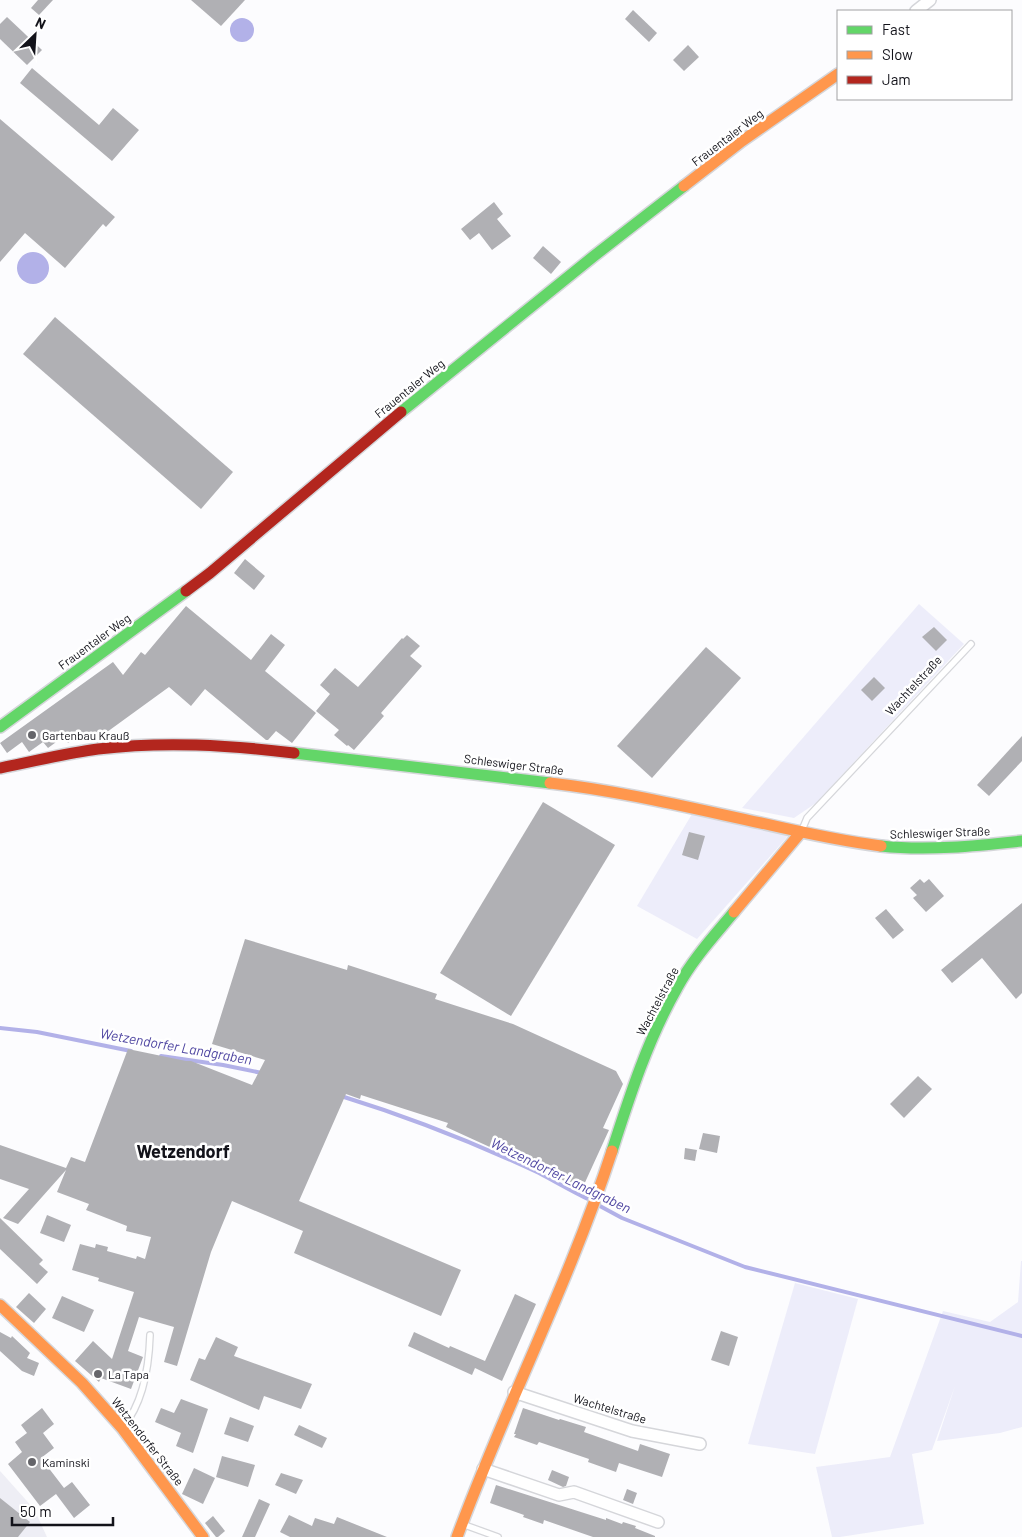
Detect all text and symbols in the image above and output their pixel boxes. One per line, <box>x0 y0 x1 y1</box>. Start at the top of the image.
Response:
north arrow <box>10 10 60 60</box>
legend <box>837 10 1012 100</box>
text: N <box>33 13 49 32</box>
text: Fast <box>882 20 910 38</box>
text: Slow <box>882 45 913 63</box>
text: Jam <box>882 70 911 88</box>
street label: Frauentaler Weg <box>689 106 765 168</box>
street label: Frauentaler Weg <box>371 356 447 420</box>
street label: Frauentaler Weg <box>55 610 133 672</box>
street label: Wachtelstraße <box>882 652 944 718</box>
place label: Gartenbau Krauß <box>42 728 129 742</box>
marker: Gartenbau Krauß <box>26 729 38 741</box>
street label: Schleswiger Straße <box>463 751 565 777</box>
street label: Schleswiger Straße <box>890 823 990 841</box>
street label: Wachtelstraße <box>633 964 681 1038</box>
water label: Wetzendorfer Landgraben <box>99 1024 253 1068</box>
water label: Wetzendorfer Landgraben <box>488 1134 634 1216</box>
district label: Wetzendorf <box>136 1140 230 1162</box>
place label: La Tapa <box>108 1367 149 1381</box>
marker: La Tapa <box>92 1368 104 1380</box>
street label: Wachtelstraße <box>572 1390 648 1426</box>
street label: Wetzendorfer Straße <box>109 1394 187 1488</box>
place label: Kaminski <box>42 1455 90 1469</box>
marker: Kaminski <box>26 1456 38 1468</box>
scale bar <box>12 1494 114 1526</box>
text: 50 m <box>20 1502 52 1520</box>

